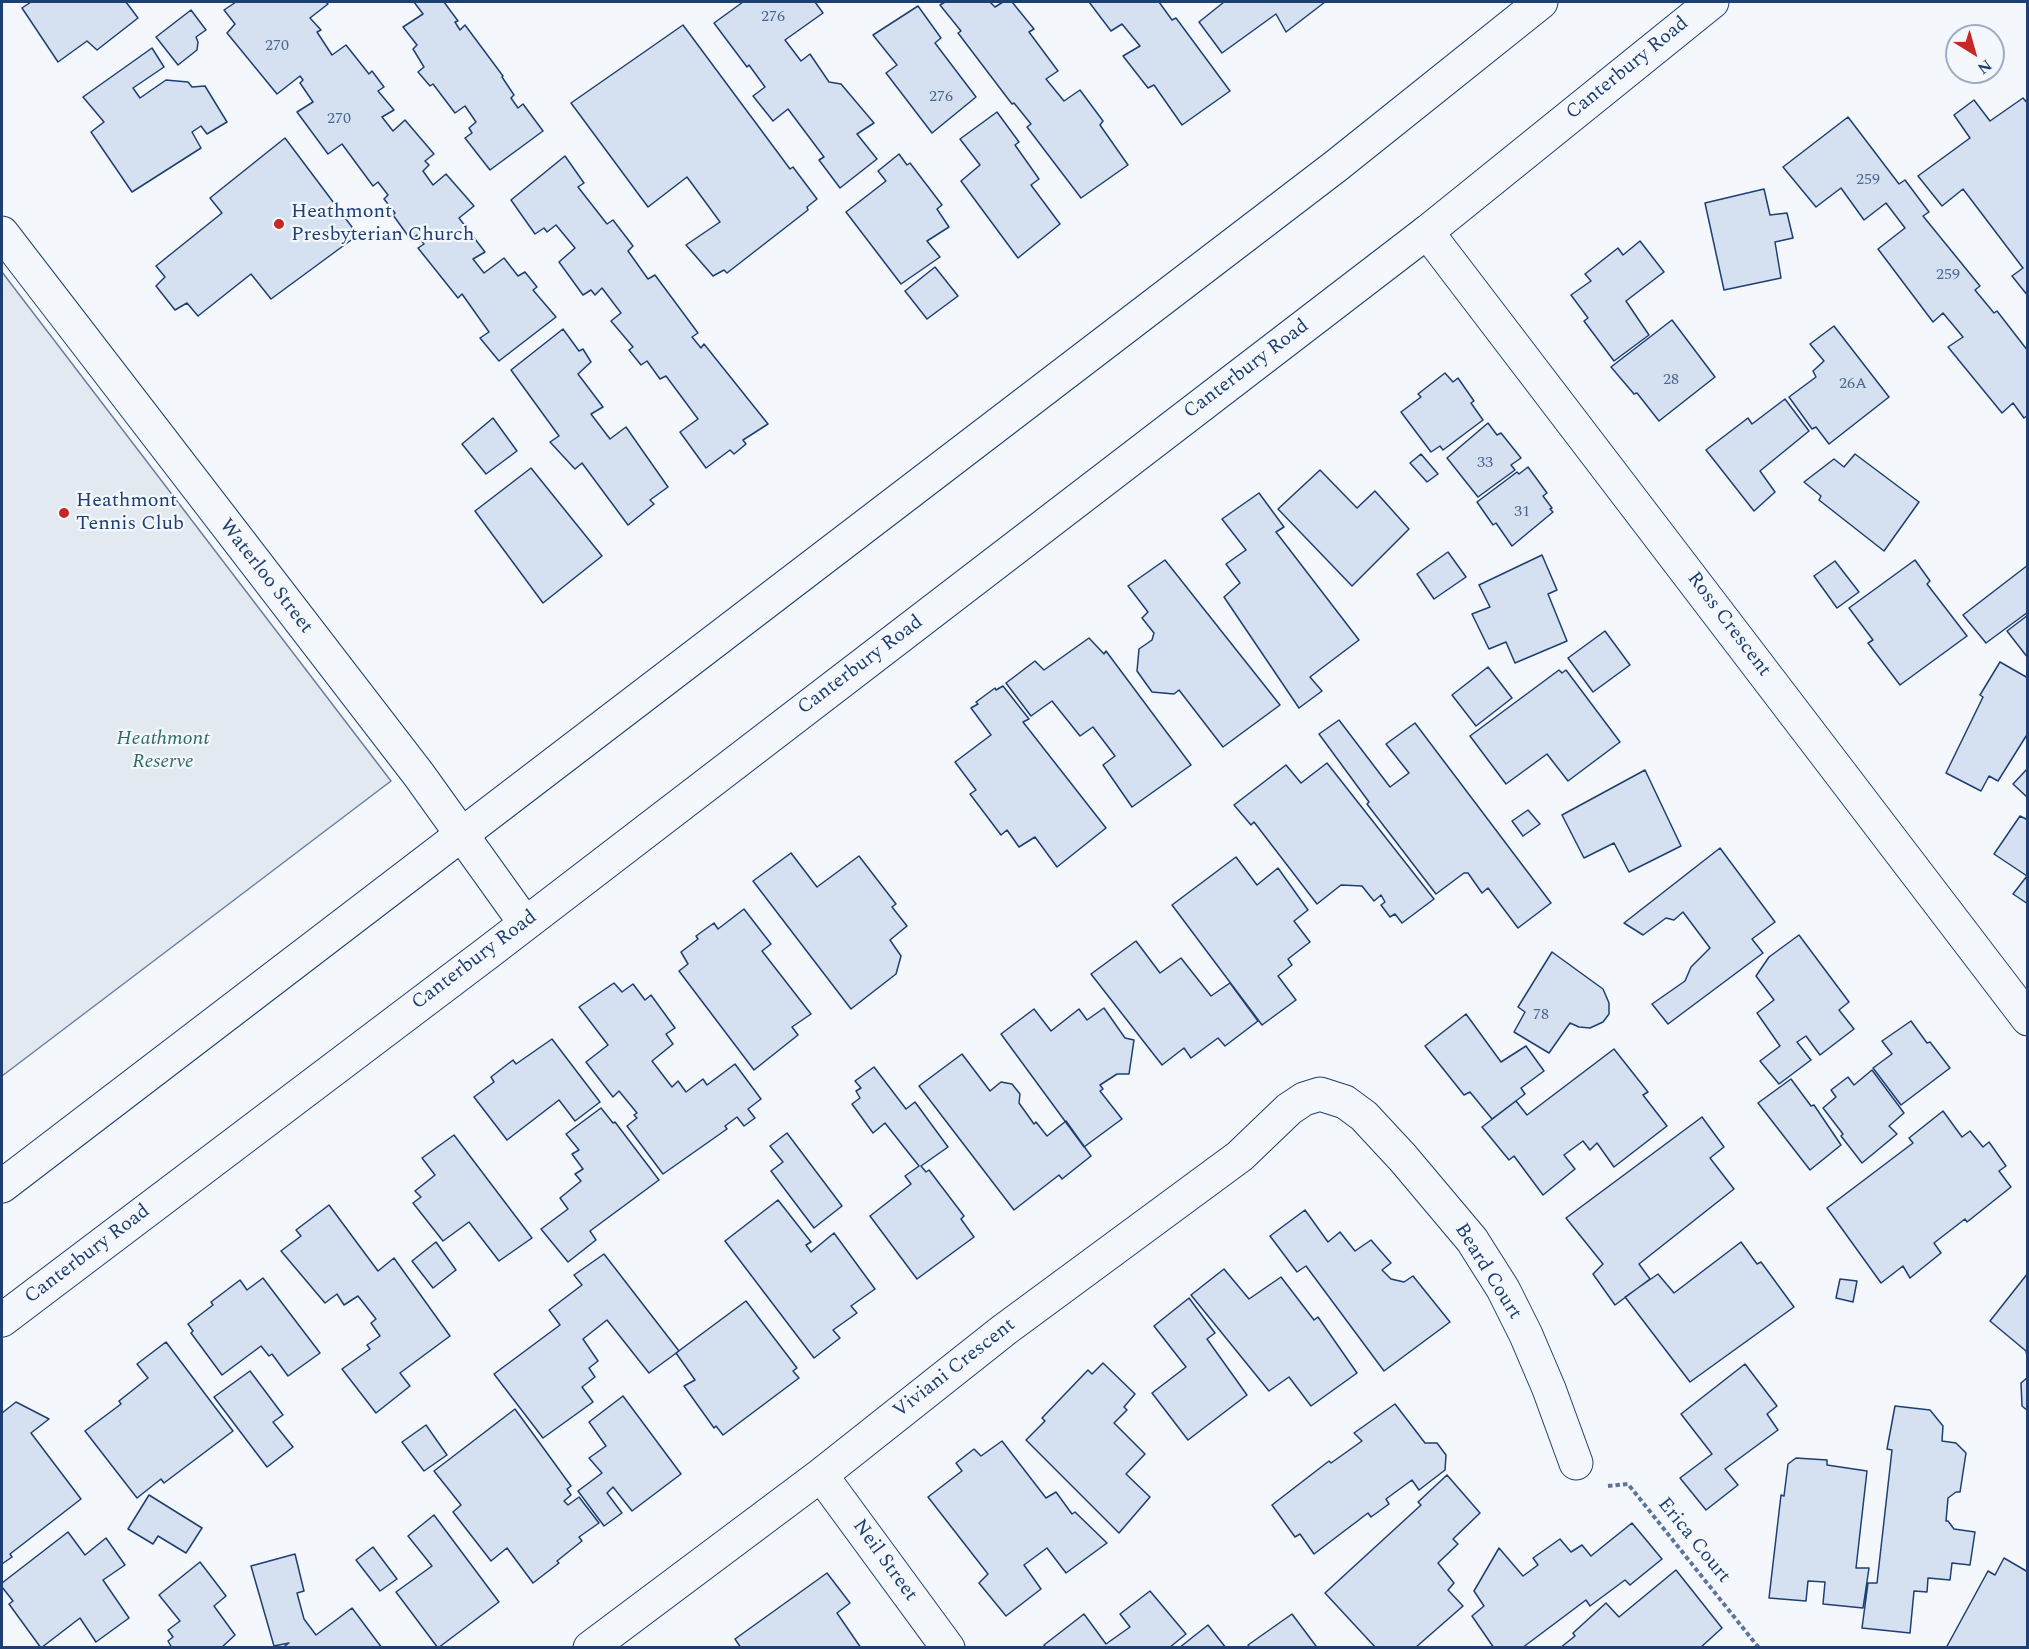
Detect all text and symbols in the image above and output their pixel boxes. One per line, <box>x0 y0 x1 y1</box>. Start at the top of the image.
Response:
house number: 276 <box>761 8 785 28</box>
street label: Canterbury Road <box>1562 12 1694 126</box>
north arrow <box>1945 24 2005 84</box>
house number: 270 <box>265 37 289 57</box>
text: N <box>1972 53 1997 80</box>
house number: 276 <box>929 88 953 108</box>
house number: 270 <box>327 110 351 130</box>
house number: 259 <box>1856 171 1880 191</box>
place label: Heathmont Presbyterian Church <box>291 201 474 248</box>
marker: Heathmont Presbyterian Church <box>272 217 286 231</box>
house number: 259 <box>1936 266 1960 286</box>
street label: Canterbury Road <box>1180 315 1314 425</box>
house number: 28 <box>1663 371 1679 391</box>
house number: 26A <box>1839 375 1867 395</box>
house number: 33 <box>1477 454 1493 474</box>
place label: Heathmont Tennis Club <box>76 490 184 537</box>
house number: 31 <box>1514 503 1530 523</box>
marker: Heathmont Tennis Club <box>57 506 71 520</box>
street label: Waterloo Street <box>213 515 317 639</box>
street label: Ross Crescent <box>1681 568 1775 682</box>
street label: Canterbury Road <box>794 611 928 721</box>
park label: Heathmont Reserve <box>116 728 210 775</box>
street label: Canterbury Road <box>408 906 542 1016</box>
house number: 78 <box>1533 1006 1549 1026</box>
street label: Canterbury Road <box>21 1200 155 1310</box>
street label: Beard Court <box>1448 1220 1526 1324</box>
street label: Viviani Crescent <box>889 1314 1021 1424</box>
street label: Erica Court <box>1651 1493 1735 1589</box>
street label: Neil Street <box>846 1515 922 1607</box>

